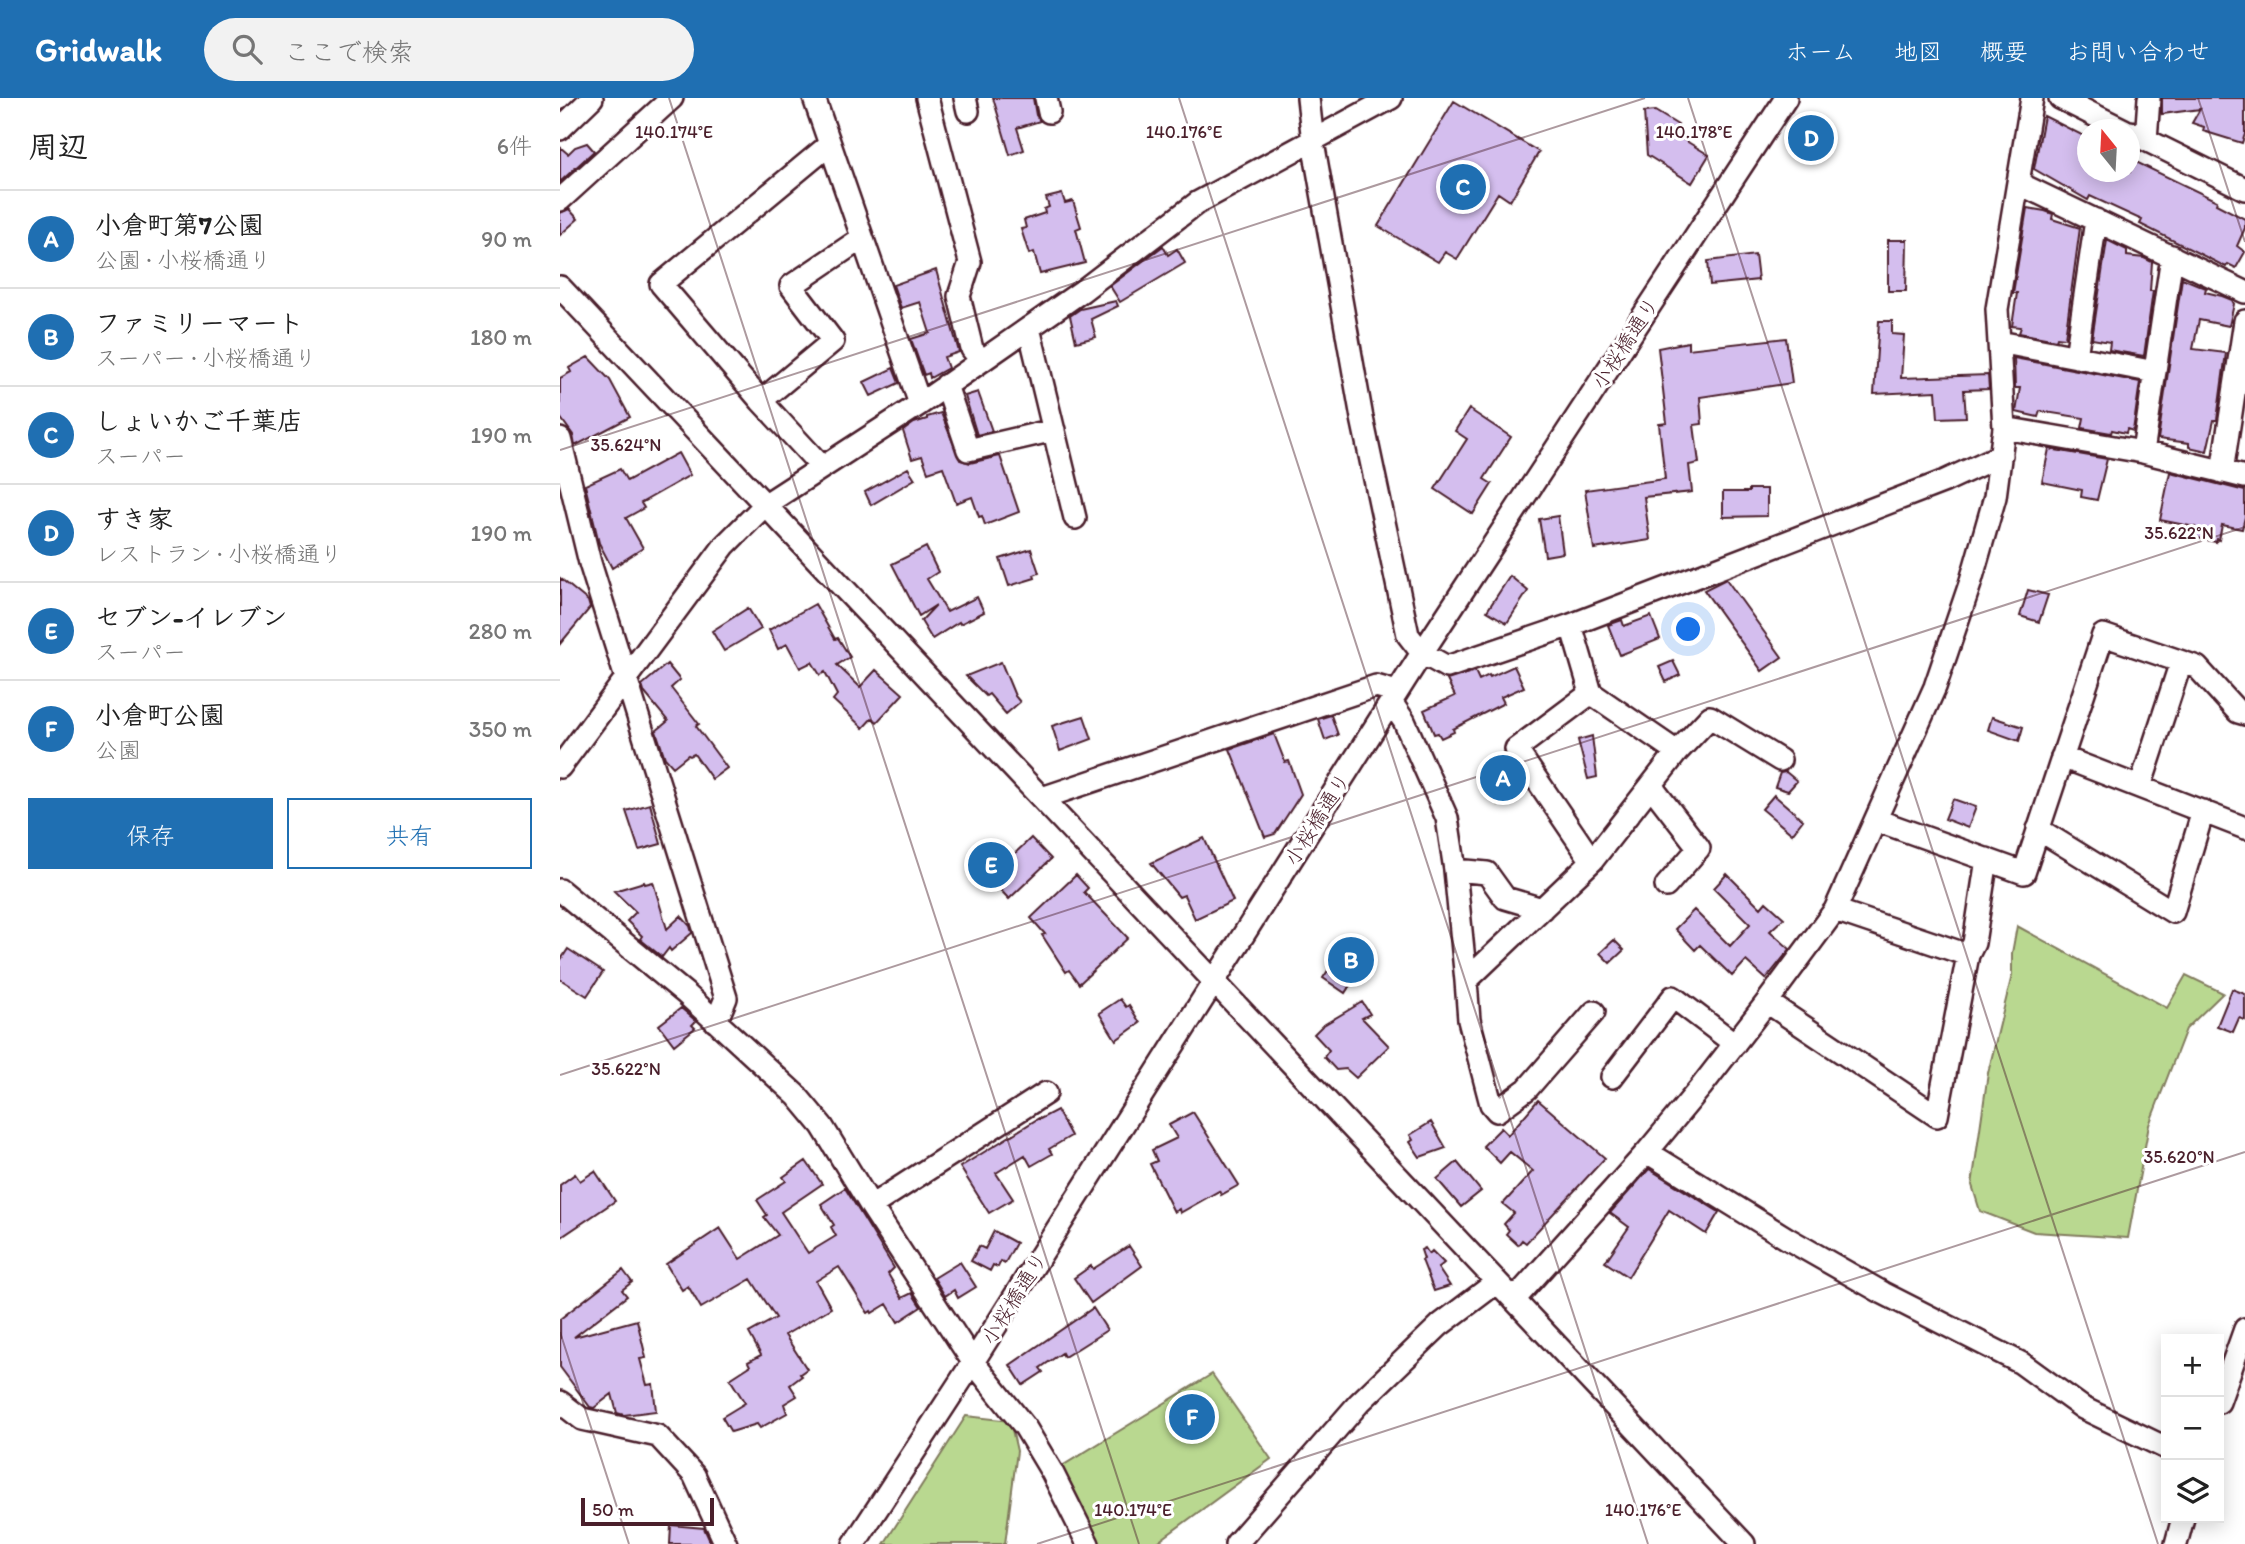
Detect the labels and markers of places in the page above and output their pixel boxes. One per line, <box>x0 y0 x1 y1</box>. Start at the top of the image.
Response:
pin: D <box>1788 112 1834 164</box>
pin: C <box>1440 161 1486 213</box>
pin: A <box>1480 752 1526 804</box>
pin: E <box>968 839 1014 891</box>
pin: B <box>1328 934 1374 986</box>
pin: F <box>1169 1391 1215 1443</box>

